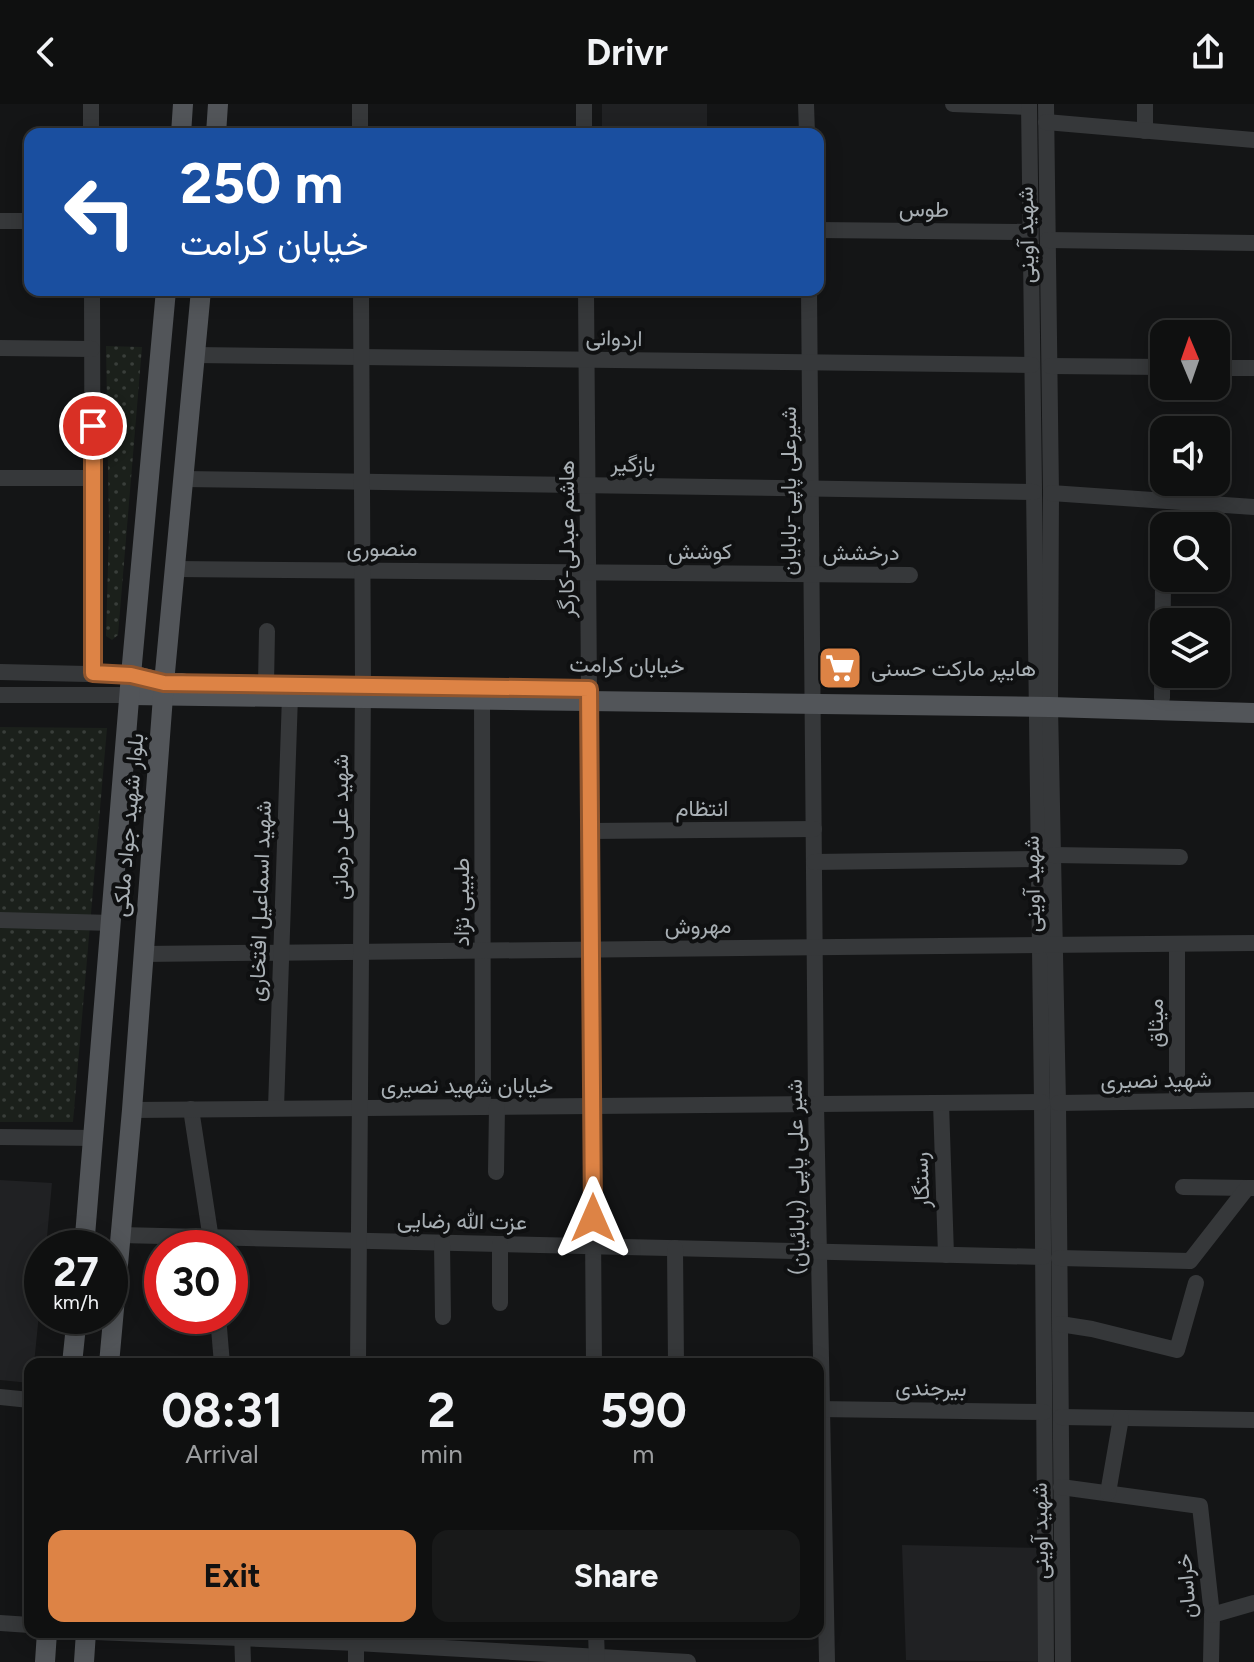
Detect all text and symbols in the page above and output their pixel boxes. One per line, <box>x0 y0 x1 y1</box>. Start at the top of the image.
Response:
icon: back <box>24 30 68 74</box>
icon: share <box>1186 30 1230 74</box>
text: Drivr <box>586 31 668 74</box>
text: 250 m <box>180 150 343 217</box>
icon: left <box>48 160 152 264</box>
street label: شهید آوینی <box>1012 186 1040 284</box>
street label: طوس <box>899 195 949 223</box>
text: خیابان کرامت <box>180 221 368 264</box>
north arrow <box>1150 320 1230 400</box>
map controls <box>1150 320 1230 688</box>
street label: اردوانی <box>585 324 643 352</box>
pin <box>59 392 127 460</box>
icon: arrive <box>71 404 115 448</box>
street label: شیرعلی پاپی-بابایان <box>775 407 803 575</box>
button: sound <box>1150 416 1230 496</box>
street label: بازگیر <box>609 450 656 478</box>
street label: هاشم عبدلی-کارگر <box>553 460 581 619</box>
button: search <box>1150 512 1230 592</box>
street label: منصوری <box>347 535 417 562</box>
street label: کوشش <box>668 538 732 565</box>
street label: درخشش <box>823 539 899 566</box>
button: layers <box>1150 608 1230 688</box>
supermarket icon: هایپر مارکت حسنی <box>816 644 864 692</box>
street label: خیابان کرامت <box>569 650 685 680</box>
place label: هایپر مارکت حسنی <box>871 655 1036 683</box>
street label: بلوار شهید جواد ملکی <box>107 732 149 918</box>
street label: شهید علی درمانی <box>327 754 354 900</box>
street label: انتظام <box>676 795 728 823</box>
street label: شهید اسماعیل افتخاری <box>243 800 277 1002</box>
street label: شهید آوینی <box>1018 835 1046 933</box>
street label: طبیبی نژاد <box>448 858 475 946</box>
street label: مهروش <box>664 912 732 940</box>
street label: میثاق <box>1142 998 1169 1048</box>
street label: شهید نصیری <box>1100 1066 1212 1094</box>
street label: خیابان شهید نصیری <box>381 1072 553 1099</box>
street label: شیر علی پاپی (بابائیان) <box>781 1079 812 1275</box>
street label: رستگار <box>907 1151 936 1210</box>
position arrow <box>551 1176 635 1260</box>
street label: عزت الله رضایی <box>397 1206 527 1236</box>
speed limit sign: 30 <box>144 1230 248 1334</box>
text: 27 <box>53 1248 99 1296</box>
text: km/h <box>53 1290 99 1314</box>
street label: بیرجندی <box>895 1374 967 1402</box>
text: 08:31 <box>161 1381 283 1439</box>
text: 2 <box>428 1381 455 1439</box>
text: 590 <box>600 1381 687 1439</box>
text: Arrival <box>185 1438 259 1470</box>
text: min <box>420 1438 463 1470</box>
text: m <box>632 1438 654 1470</box>
street label: شهید آوینی <box>1026 1482 1054 1580</box>
button: Exit <box>48 1530 416 1622</box>
button: Share <box>432 1530 800 1622</box>
street label: خراسان <box>1170 1553 1202 1619</box>

